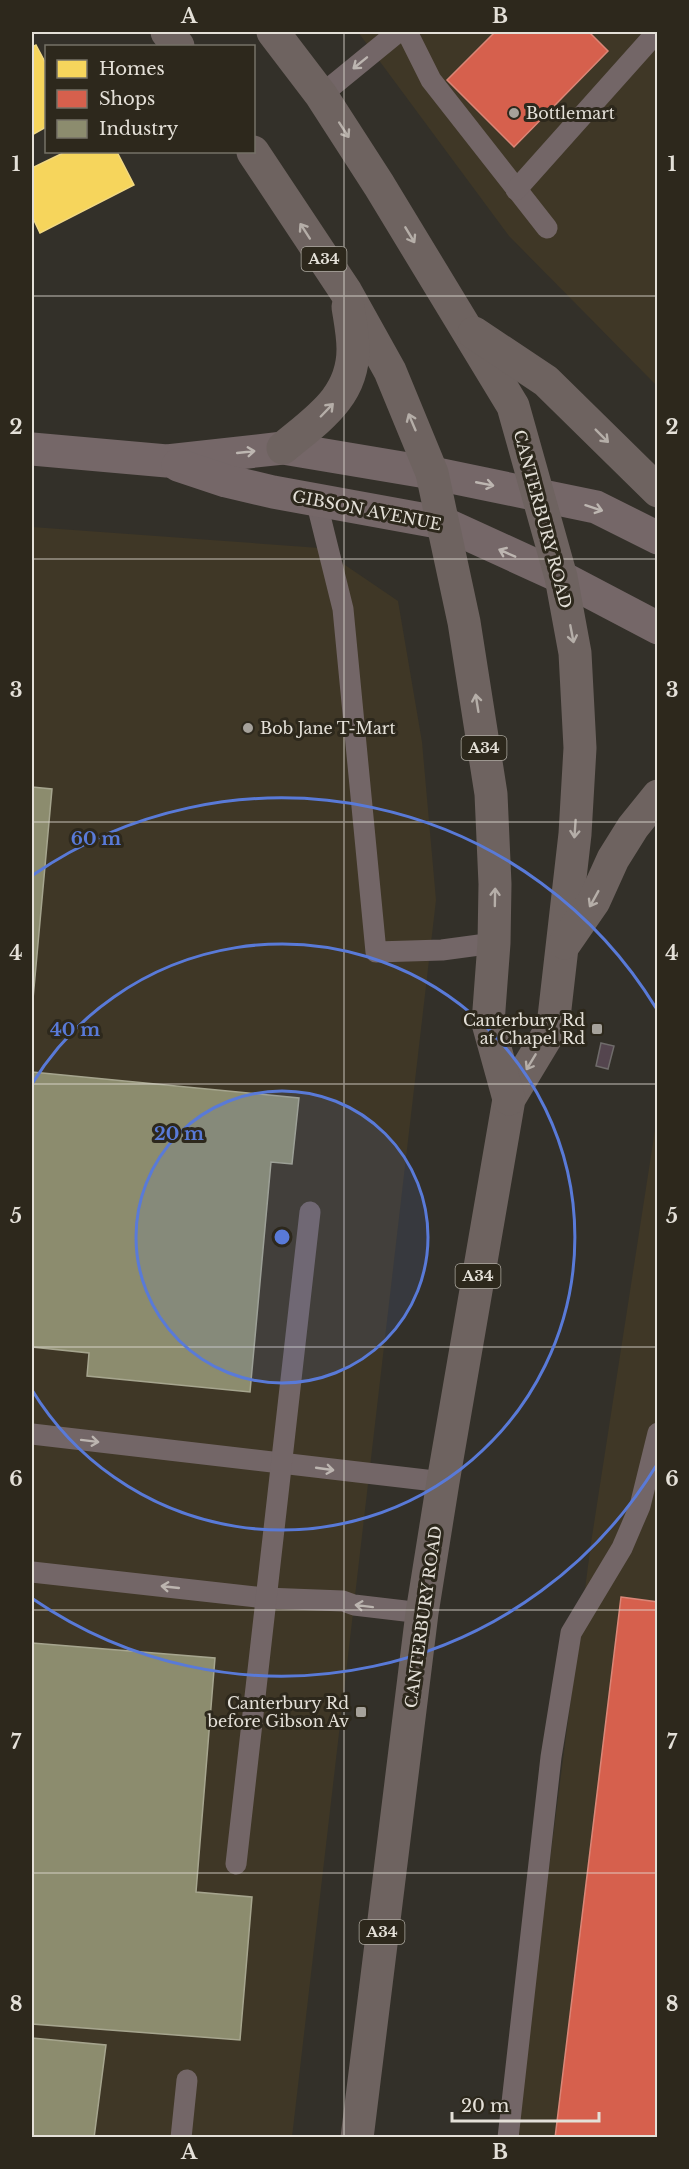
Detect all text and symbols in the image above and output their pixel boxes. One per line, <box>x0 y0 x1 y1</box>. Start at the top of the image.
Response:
text: A <box>180 4 198 28</box>
text: B <box>492 4 508 28</box>
legend <box>45 45 255 153</box>
one-way arrow <box>352 57 368 70</box>
text: Homes <box>99 58 165 80</box>
text: Shops <box>99 88 155 110</box>
place label: Bottlemart <box>526 103 615 123</box>
marker: Bottlemart <box>507 106 521 120</box>
text: Industry <box>99 118 179 140</box>
one-way arrow <box>338 121 350 138</box>
text: 1 <box>12 152 21 176</box>
text: 1 <box>668 152 677 176</box>
one-way arrow <box>299 223 311 240</box>
one-way arrow <box>404 226 416 243</box>
road number: A34 <box>302 247 346 271</box>
one-way arrow <box>320 403 335 418</box>
one-way arrow <box>406 413 417 431</box>
text: 2 <box>9 415 23 439</box>
text: 2 <box>665 415 679 439</box>
street label: CANTERBURY ROAD <box>510 428 576 610</box>
one-way arrow <box>594 429 609 444</box>
one-way arrow <box>236 446 256 457</box>
one-way arrow <box>475 479 494 490</box>
street label: GIBSON AVENUE <box>291 486 443 534</box>
one-way arrow <box>584 503 603 514</box>
one-way arrow <box>499 546 517 558</box>
one-way arrow <box>567 624 578 644</box>
text: 3 <box>10 678 22 702</box>
text: 3 <box>666 678 678 702</box>
one-way arrow <box>471 694 482 714</box>
place label: Bob Jane T-Mart <box>260 718 396 738</box>
marker: Bob Jane T-Mart <box>241 721 255 735</box>
road number: A34 <box>462 736 506 760</box>
one-way arrow <box>569 818 580 838</box>
text: 60 m <box>71 828 121 850</box>
one-way arrow <box>489 888 500 908</box>
one-way arrow <box>588 890 600 907</box>
text: 4 <box>9 941 23 965</box>
text: 4 <box>665 941 679 965</box>
place label: Canterbury Rd at Chapel Rd <box>463 1010 585 1048</box>
text: 40 m <box>50 1019 100 1041</box>
marker: Canterbury Rd at Chapel Rd <box>590 1022 604 1036</box>
one-way arrow <box>525 1053 537 1070</box>
text: 20 m <box>154 1123 204 1145</box>
text: 5 <box>10 1204 22 1228</box>
text: 5 <box>666 1204 678 1228</box>
centre of rings <box>272 1227 292 1247</box>
road number: A34 <box>456 1264 500 1288</box>
one-way arrow <box>79 1436 99 1447</box>
one-way arrow <box>315 1463 334 1474</box>
text: 6 <box>9 1467 23 1491</box>
text: 6 <box>665 1467 679 1491</box>
street label: CANTERBURY ROAD <box>400 1525 446 1709</box>
one-way arrow <box>161 1582 181 1593</box>
one-way arrow <box>355 1600 374 1611</box>
place label: Canterbury Rd before Gibson Av <box>207 1693 349 1731</box>
marker: Canterbury Rd before Gibson Av <box>354 1705 368 1719</box>
text: 7 <box>11 1730 22 1754</box>
text: 7 <box>667 1730 678 1754</box>
road number: A34 <box>360 1920 404 1944</box>
text: 8 <box>10 1992 22 2016</box>
text: 8 <box>666 1992 678 2016</box>
scale bar <box>452 2085 599 2123</box>
text: 20 m <box>461 2095 509 2117</box>
text: A <box>180 2140 198 2164</box>
text: B <box>492 2140 508 2164</box>

